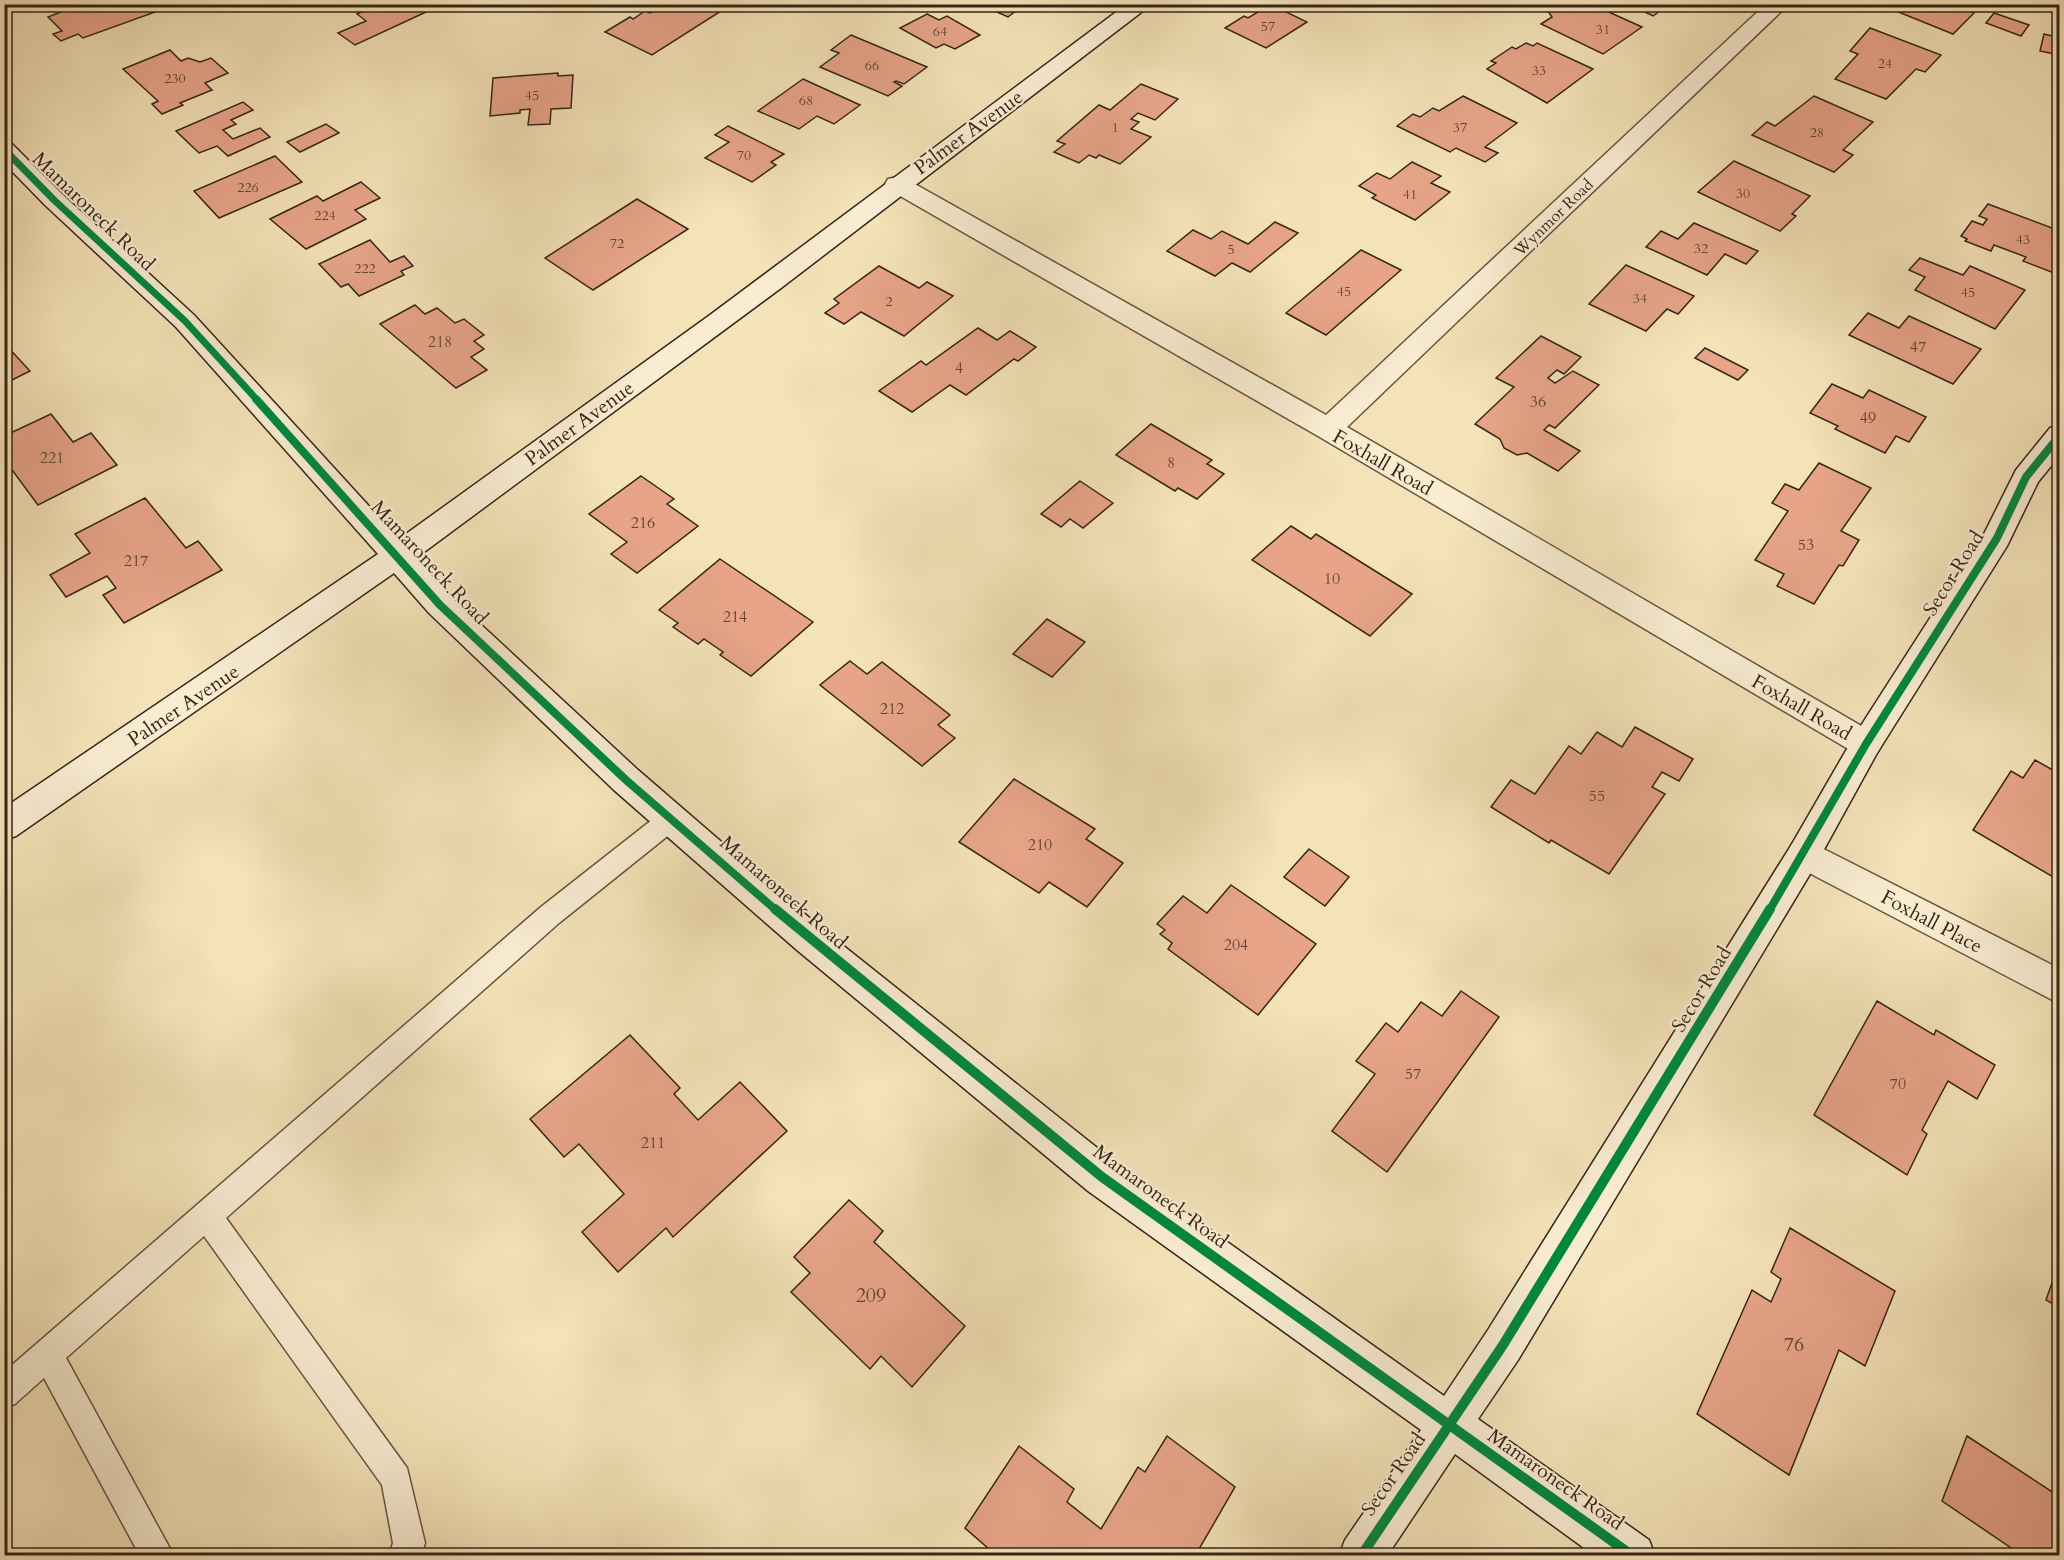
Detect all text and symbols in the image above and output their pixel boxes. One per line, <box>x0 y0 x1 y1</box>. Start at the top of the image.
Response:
house number: 57 <box>1261 17 1275 36</box>
house number: 31 <box>1596 20 1610 39</box>
house number: 64 <box>933 22 947 41</box>
house number: 24 <box>1878 54 1892 73</box>
house number: 66 <box>865 56 879 75</box>
house number: 33 <box>1532 61 1546 80</box>
house number: 230 <box>164 69 186 88</box>
street label: Palmer Avenue <box>908 84 1028 181</box>
house number: 45 <box>525 86 539 105</box>
house number: 68 <box>799 91 813 110</box>
house number: 1 <box>1111 118 1119 137</box>
house number: 37 <box>1453 118 1467 137</box>
house number: 28 <box>1810 123 1824 142</box>
street label: Mamaroneck Road <box>26 146 161 277</box>
house number: 70 <box>737 146 751 165</box>
street label: Wynmor Road <box>1508 174 1599 262</box>
house number: 226 <box>237 178 259 197</box>
house number: 30 <box>1736 184 1750 203</box>
house number: 41 <box>1403 185 1417 204</box>
house number: 224 <box>314 206 336 225</box>
house number: 43 <box>2016 230 2030 249</box>
house number: 72 <box>610 234 624 253</box>
house number: 32 <box>1694 239 1708 258</box>
house number: 5 <box>1227 240 1235 259</box>
house number: 222 <box>354 259 376 278</box>
house number: 45 <box>1337 282 1351 301</box>
house number: 45 <box>1961 283 1975 302</box>
house number: 34 <box>1633 289 1647 308</box>
house number: 2 <box>885 292 893 311</box>
house number: 218 <box>428 331 452 353</box>
house number: 47 <box>1910 336 1926 358</box>
house number: 4 <box>955 357 963 379</box>
street label: Palmer Avenue <box>519 375 639 472</box>
house number: 36 <box>1530 391 1546 413</box>
house number: 49 <box>1860 407 1876 429</box>
street label: Foxhall Road <box>1328 423 1438 502</box>
house number: 221 <box>40 447 64 469</box>
house number: 8 <box>1167 452 1175 474</box>
street label: Mamaroneck Road <box>365 494 495 631</box>
house number: 216 <box>631 512 655 534</box>
street label: Secor Road <box>1917 525 1990 621</box>
house number: 53 <box>1798 534 1814 556</box>
house number: 217 <box>124 550 148 572</box>
house number: 10 <box>1324 568 1340 590</box>
house number: 214 <box>723 606 747 628</box>
street label: Palmer Avenue <box>122 658 244 753</box>
street label: Foxhall Road <box>1747 668 1857 747</box>
house number: 212 <box>880 698 904 720</box>
house number: 55 <box>1589 785 1605 807</box>
street label: Mamaroneck Road <box>714 829 853 956</box>
house number: 210 <box>1028 834 1052 856</box>
street label: Foxhall Place <box>1876 883 1987 959</box>
house number: 204 <box>1224 934 1248 956</box>
street label: Secor Road <box>1665 941 1738 1037</box>
house number: 57 <box>1405 1063 1421 1085</box>
house number: 70 <box>1890 1073 1906 1095</box>
house number: 211 <box>641 1132 665 1154</box>
street label: Mamaroneck Road <box>1088 1138 1234 1255</box>
house number: 209 <box>856 1282 886 1309</box>
house number: 76 <box>1784 1331 1804 1358</box>
street label: Mamaroneck Road <box>1482 1422 1630 1537</box>
street label: Secor Road <box>1355 1427 1432 1521</box>

